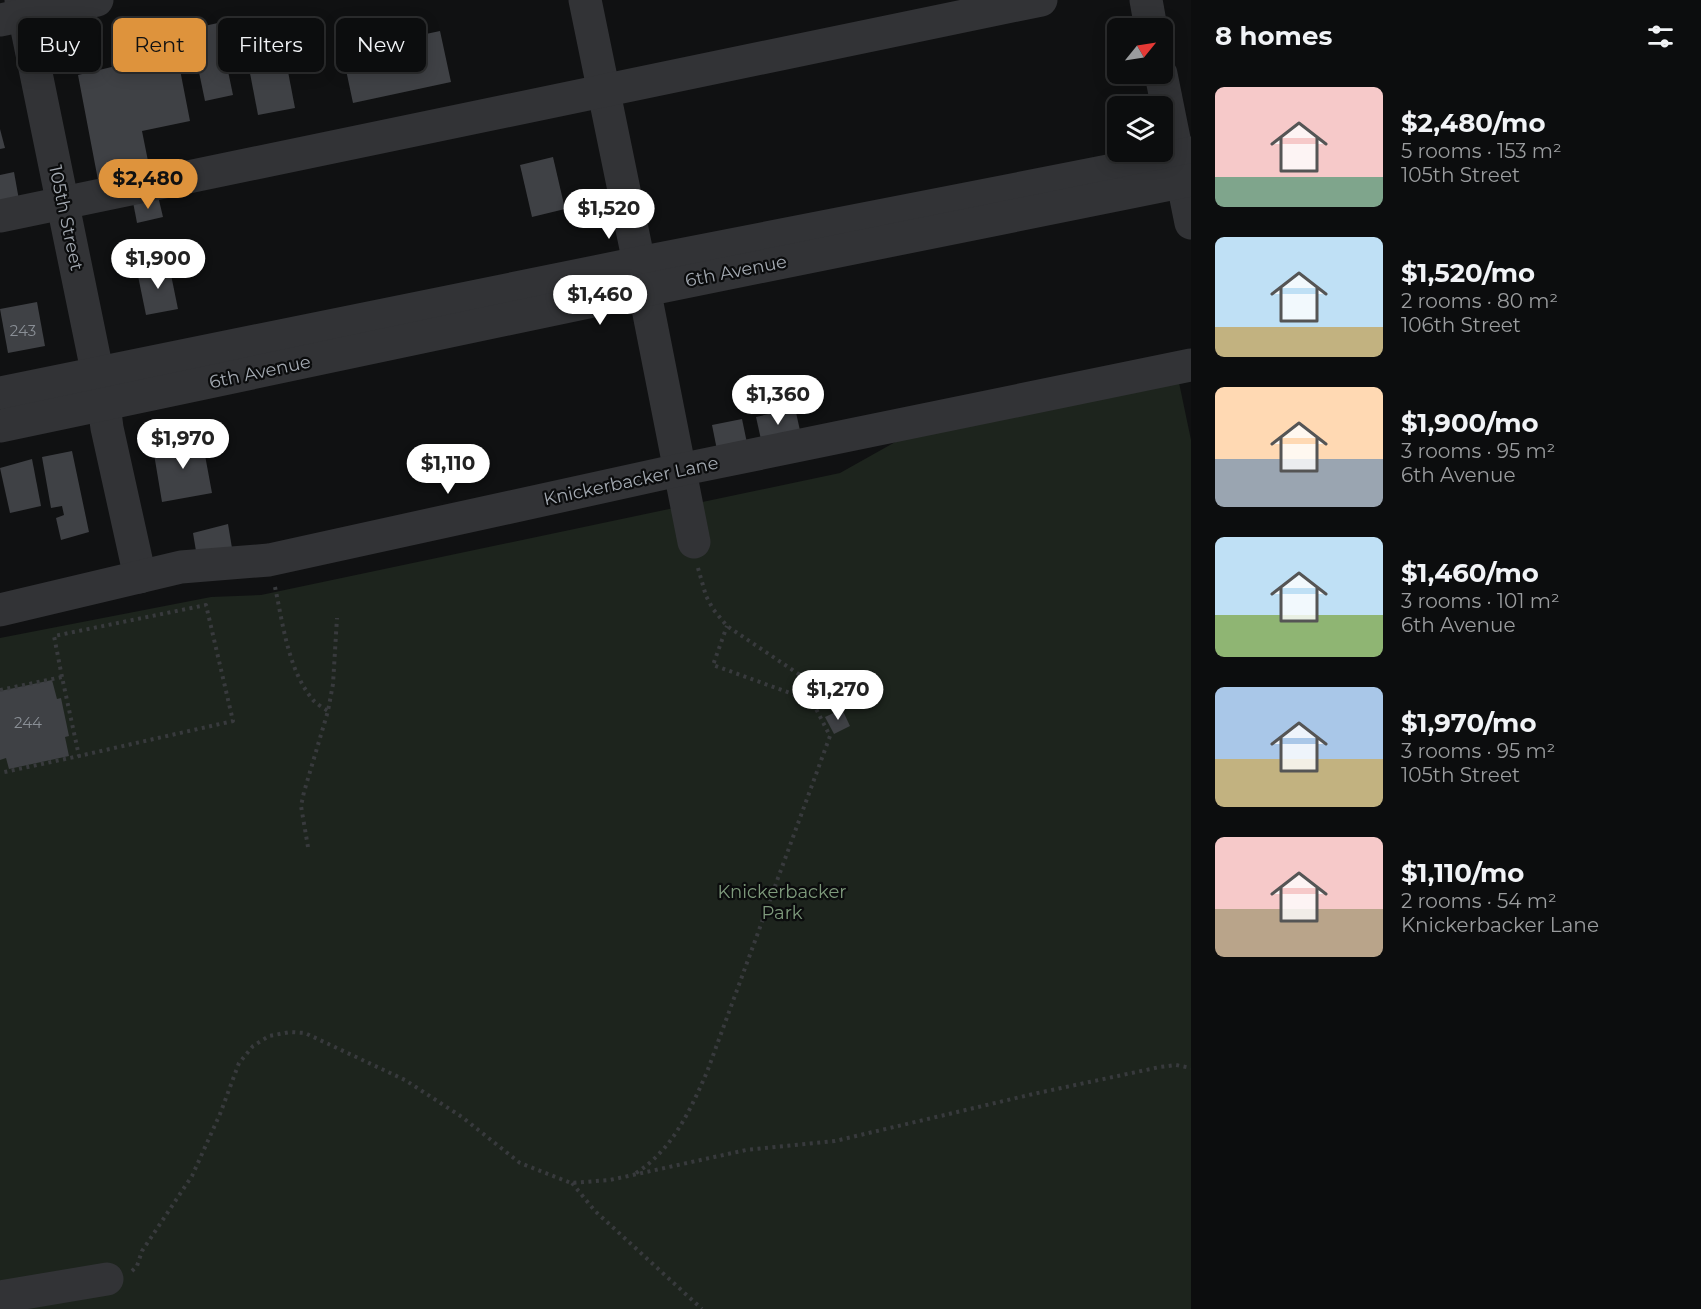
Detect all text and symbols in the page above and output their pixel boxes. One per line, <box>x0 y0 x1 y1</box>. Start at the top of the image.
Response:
chip: Buy <box>18 18 101 72</box>
chip: Rent <box>113 18 206 72</box>
chip: Filters <box>218 18 324 72</box>
chip: New <box>336 18 426 72</box>
north arrow <box>1107 18 1173 84</box>
map controls <box>1107 18 1173 162</box>
text: 8 homes <box>1215 20 1332 52</box>
icon: filters <box>1644 20 1677 53</box>
button: layers <box>1107 96 1173 162</box>
text: $2,480/mo <box>1401 107 1545 139</box>
icon: home <box>1263 111 1335 183</box>
text: 5 rooms · 153 m² <box>1401 139 1562 163</box>
pin: $2,480 <box>99 159 197 210</box>
street label: 105th Street <box>44 163 88 273</box>
text: 105th Street <box>1401 163 1520 187</box>
text: $2,480 <box>113 166 183 190</box>
pin: $1,520 <box>560 189 658 240</box>
text: $1,520 <box>578 196 640 220</box>
pin: $1,900 <box>109 239 207 290</box>
text: $1,900 <box>125 246 191 270</box>
street label: 6th Avenue <box>683 250 789 292</box>
text: $1,520/mo <box>1401 257 1535 289</box>
icon: home <box>1263 261 1335 333</box>
pin: $1,460 <box>551 275 649 326</box>
text: $1,460 <box>567 282 633 306</box>
text: 2 rooms · 80 m² <box>1401 289 1558 313</box>
text: 106th Street <box>1401 313 1521 337</box>
house number: 243 <box>10 321 36 340</box>
street label: 6th Avenue <box>207 350 313 393</box>
pin: $1,360 <box>729 375 827 426</box>
text: $1,360 <box>746 382 810 406</box>
text: $1,900/mo <box>1401 407 1539 439</box>
icon: home <box>1263 411 1335 483</box>
pin: $1,970 <box>134 419 232 470</box>
text: $1,970 <box>151 426 215 450</box>
text: 3 rooms · 95 m² <box>1401 439 1555 463</box>
pin: $1,110 <box>399 444 497 495</box>
text: $1,110 <box>421 451 475 475</box>
street label: Knickerbacker Lane <box>542 452 721 510</box>
text: 6th Avenue <box>1401 463 1516 487</box>
text: $1,460/mo <box>1401 557 1539 589</box>
icon: home <box>1263 561 1335 633</box>
text: 3 rooms · 101 m² <box>1401 589 1560 613</box>
text: 6th Avenue <box>1401 613 1516 637</box>
pin: $1,270 <box>789 670 887 721</box>
text: $1,270 <box>806 677 870 701</box>
text: $1,970/mo <box>1401 707 1536 739</box>
icon: home <box>1263 711 1335 783</box>
house number: 244 <box>14 713 42 732</box>
text: 3 rooms · 95 m² <box>1401 739 1555 763</box>
text: 105th Street <box>1401 763 1520 787</box>
text: $1,110/mo <box>1401 857 1524 889</box>
icon: home <box>1263 861 1335 933</box>
park label: Knickerbacker Park <box>717 881 847 924</box>
text: 2 rooms · 54 m² <box>1401 889 1557 913</box>
text: Knickerbacker Lane <box>1401 913 1599 937</box>

